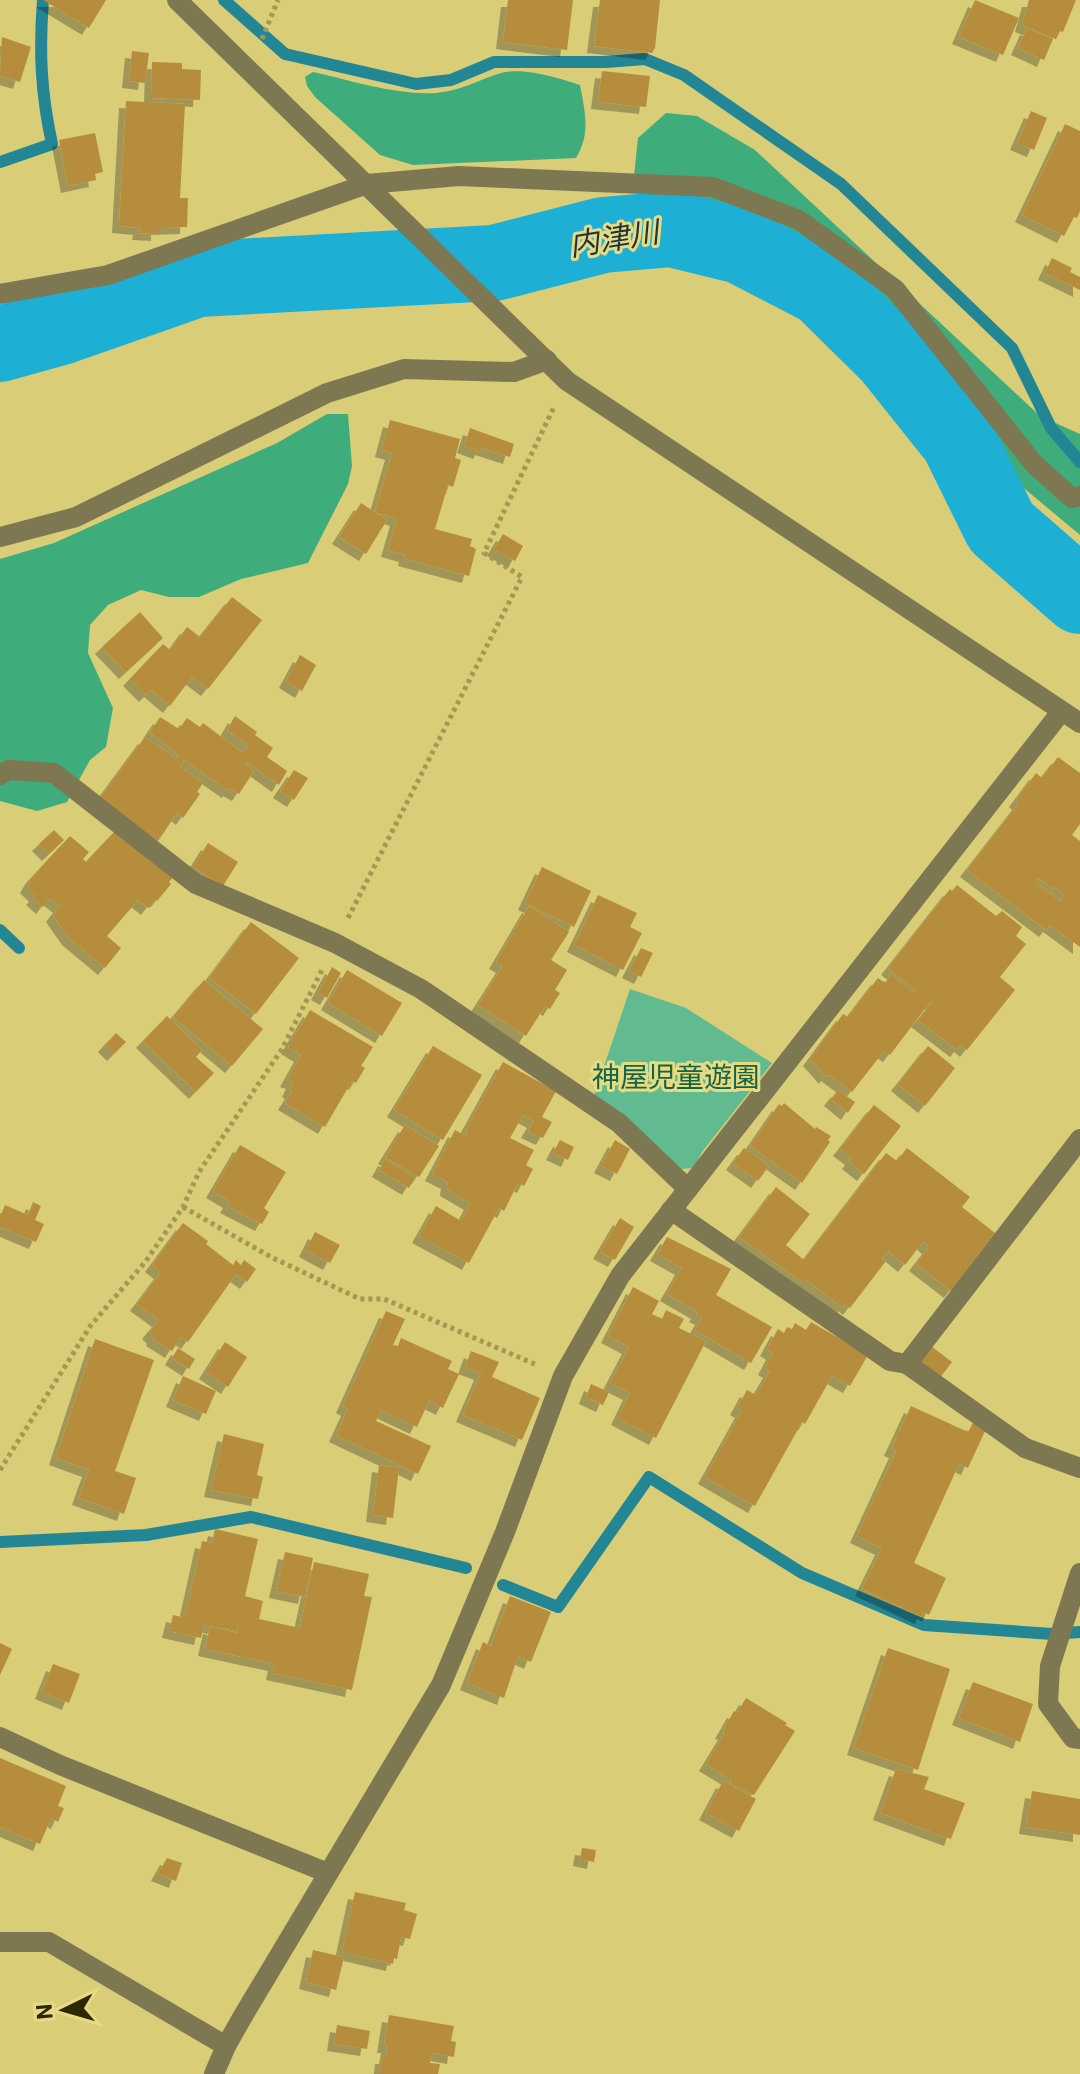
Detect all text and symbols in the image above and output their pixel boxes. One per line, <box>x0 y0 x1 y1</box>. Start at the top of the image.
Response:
water label: 内津川 <box>567 214 664 263</box>
park label: 神屋児童遊園 <box>592 1061 760 1094</box>
north arrow <box>24 1970 104 2050</box>
text: N <box>31 2003 58 2021</box>

